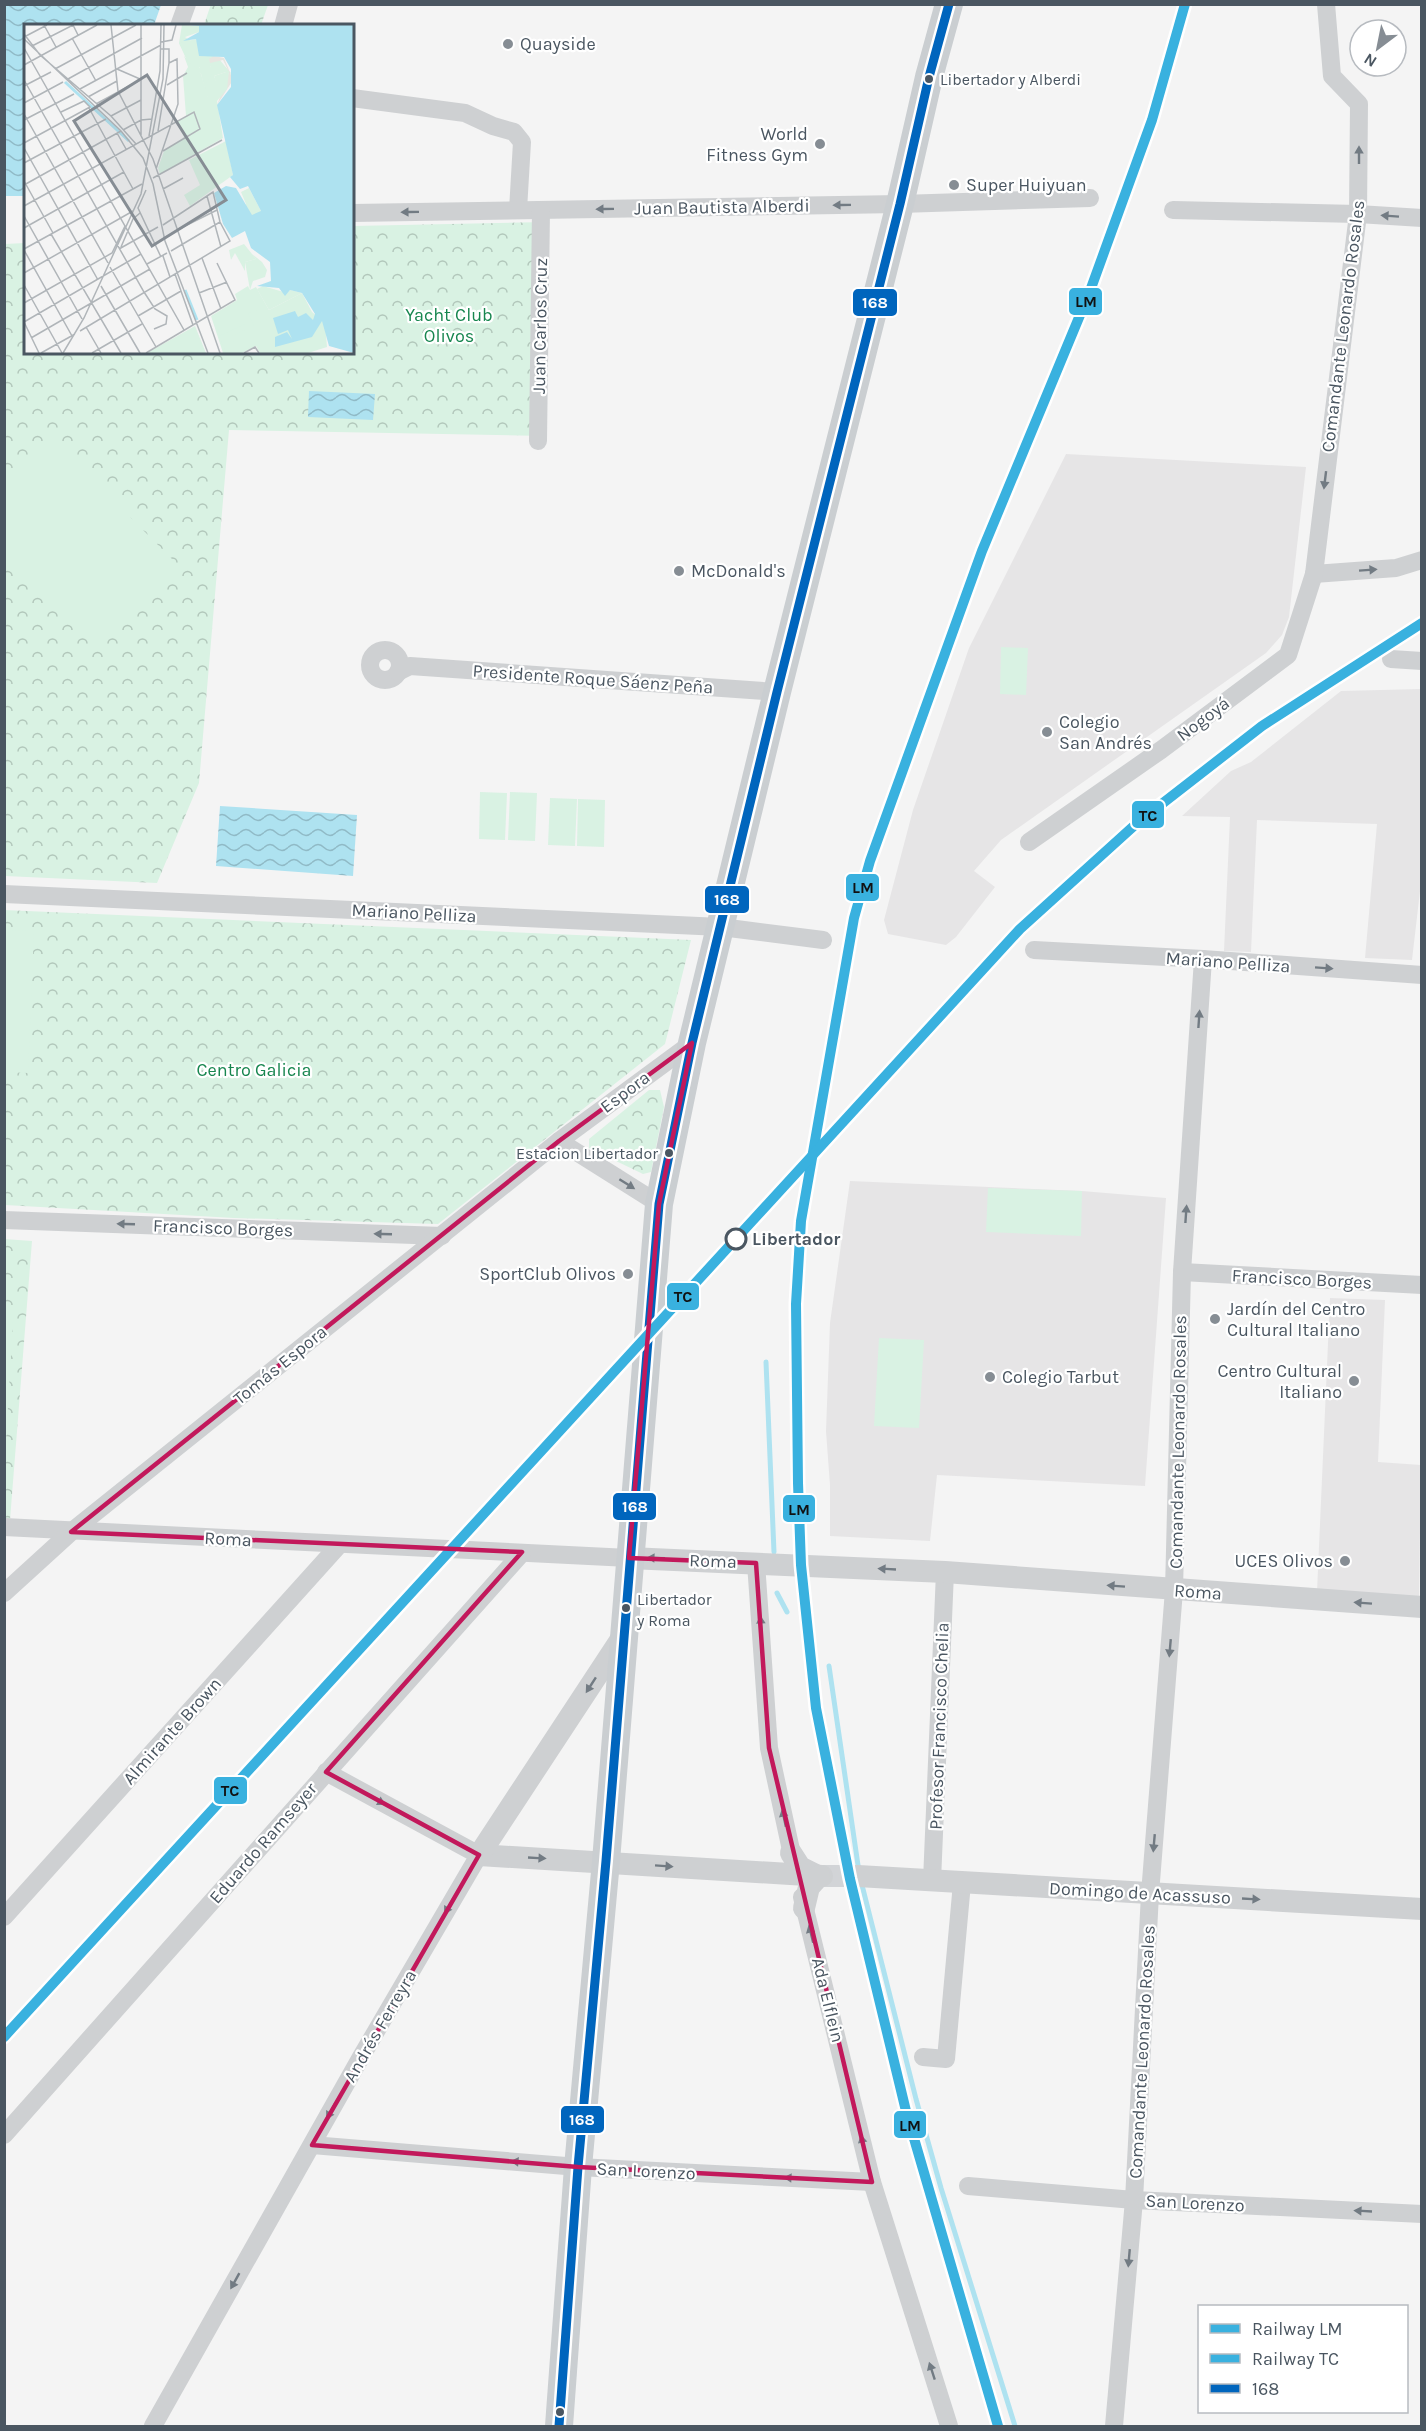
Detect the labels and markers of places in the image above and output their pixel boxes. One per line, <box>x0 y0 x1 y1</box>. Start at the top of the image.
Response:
place label: Quayside <box>520 33 596 55</box>
marker: Quayside <box>501 37 515 51</box>
place label: Libertador y Alberdi <box>940 70 1081 89</box>
marker: Libertador y Alberdi <box>923 73 935 85</box>
place label: World Fitness Gym <box>706 123 808 166</box>
marker: World Fitness Gym <box>813 137 827 151</box>
place label: Super Huiyuan <box>966 174 1087 196</box>
marker: Super Huiyuan <box>947 178 961 192</box>
place label: McDonald's <box>691 560 786 582</box>
marker: McDonald's <box>672 564 686 578</box>
place label: Colegio San Andrés <box>1059 711 1152 754</box>
marker: Colegio San Andrés <box>1040 725 1054 739</box>
place label: Estacion Libertador <box>516 1144 658 1163</box>
marker: Estacion Libertador <box>663 1147 675 1159</box>
marker: Libertador <box>725 1228 747 1250</box>
place label: Libertador <box>752 1228 840 1250</box>
place label: SportClub Olivos <box>479 1263 616 1285</box>
marker: SportClub Olivos <box>621 1267 635 1281</box>
place label: Jardín del Centro Cultural Italiano <box>1227 1298 1365 1341</box>
marker: Jardín del Centro Cultural Italiano <box>1208 1312 1222 1326</box>
place label: Centro Cultural Italiano <box>1217 1360 1342 1403</box>
place label: Colegio Tarbut <box>1002 1366 1119 1388</box>
marker: Colegio Tarbut <box>983 1370 997 1384</box>
marker: Centro Cultural Italiano <box>1347 1374 1361 1388</box>
place label: UCES Olivos <box>1235 1550 1333 1572</box>
marker: UCES Olivos <box>1338 1554 1352 1568</box>
place label: Libertador y Roma <box>636 1590 712 1630</box>
marker: Libertador y Roma <box>620 1602 632 1614</box>
unlabelled marker <box>554 2406 566 2418</box>

